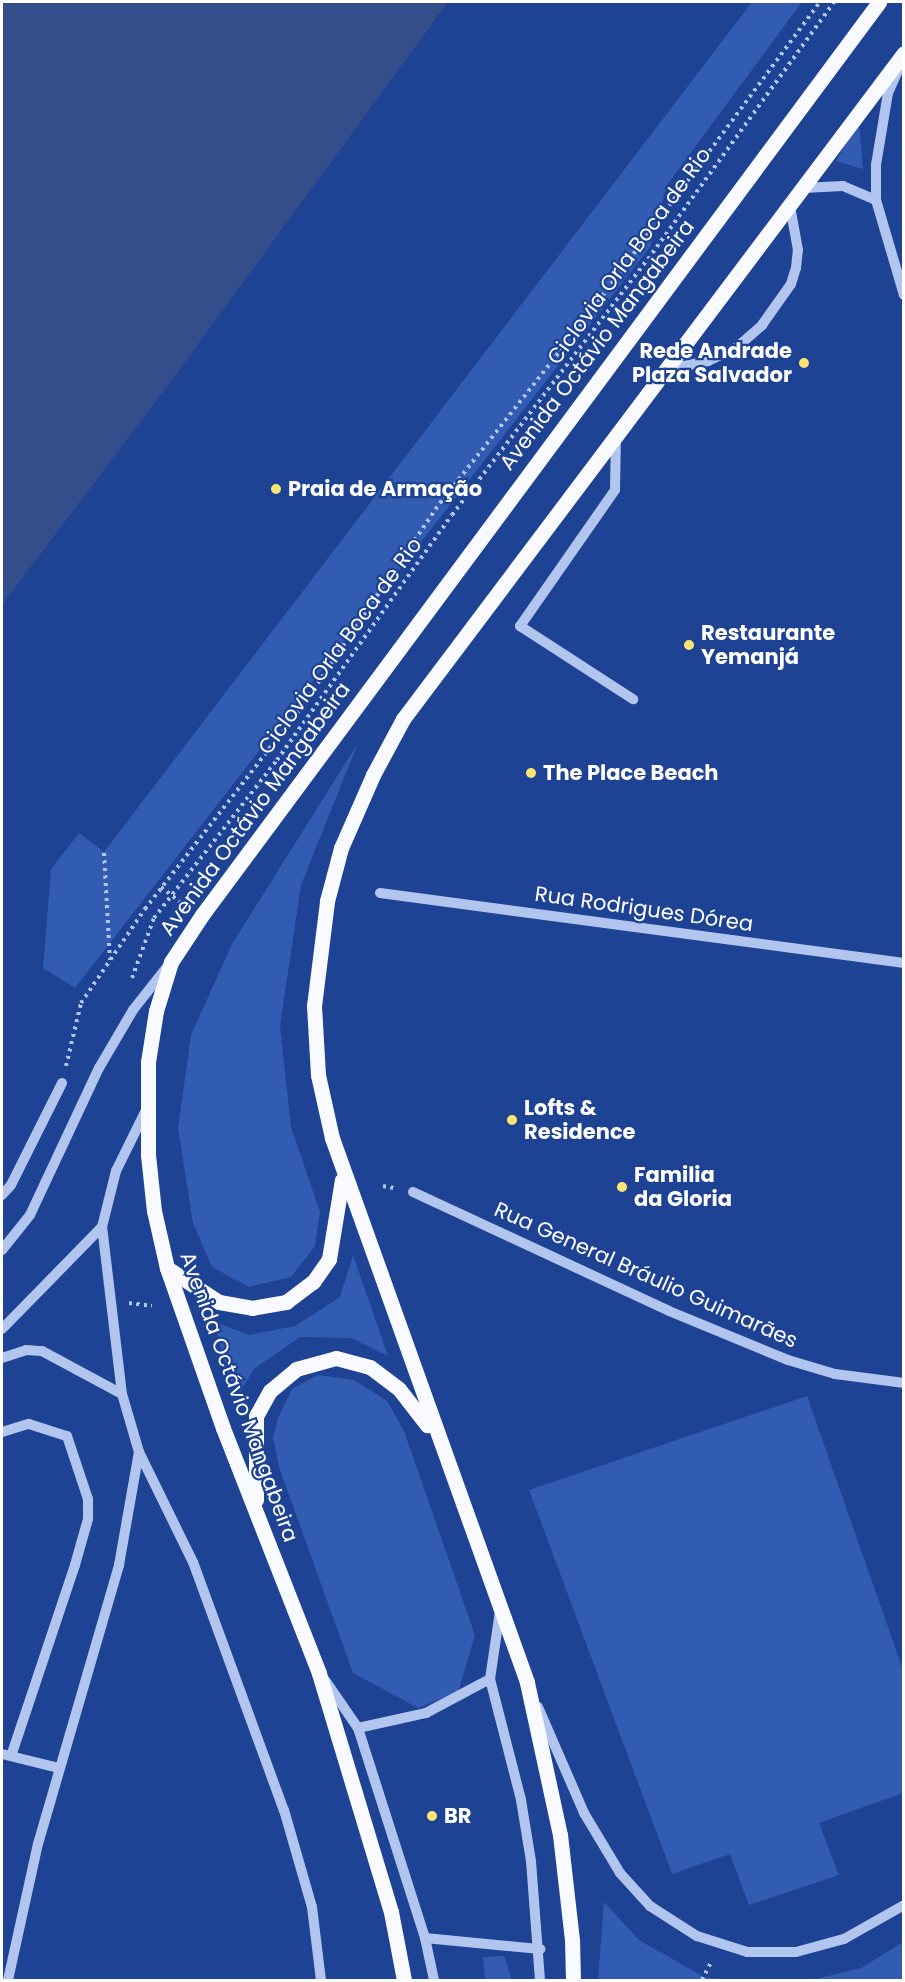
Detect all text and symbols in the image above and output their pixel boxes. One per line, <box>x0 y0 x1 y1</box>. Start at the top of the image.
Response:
street label: Ciclovia Orla Boca de Rio <box>542 143 716 369</box>
street label: Avenida Octávio Mangabeira <box>495 215 699 475</box>
place label: Rede Andrade Plaza Salvador <box>632 338 792 388</box>
marker: Rede Andrade Plaza Salvador <box>797 356 811 370</box>
place label: Praia de Armação <box>288 476 482 502</box>
marker: Praia de Armação <box>269 482 283 496</box>
street label: Ciclovia Orla Boca de Rio <box>253 533 427 759</box>
place label: Restaurante Yemanjá <box>701 620 835 670</box>
marker: Restaurante Yemanjá <box>682 638 696 652</box>
street label: Avenida Octávio Mangabeira <box>155 677 355 941</box>
place label: The Place Beach <box>543 760 718 786</box>
marker: The Place Beach <box>524 766 538 780</box>
street label: Rua Rodrigues Dórea <box>533 881 755 937</box>
place label: Lofts & Residence <box>524 1095 636 1145</box>
marker: Lofts & Residence <box>505 1113 519 1127</box>
place label: Familia da Gloria <box>634 1162 732 1212</box>
marker: Familia da Gloria <box>615 1180 629 1194</box>
street label: Rua General Bráulio Guimarães <box>491 1197 801 1353</box>
street label: Avenida Octávio Mangabeira <box>175 1248 303 1546</box>
place label: BR <box>444 1803 472 1829</box>
marker: BR <box>425 1809 439 1823</box>

